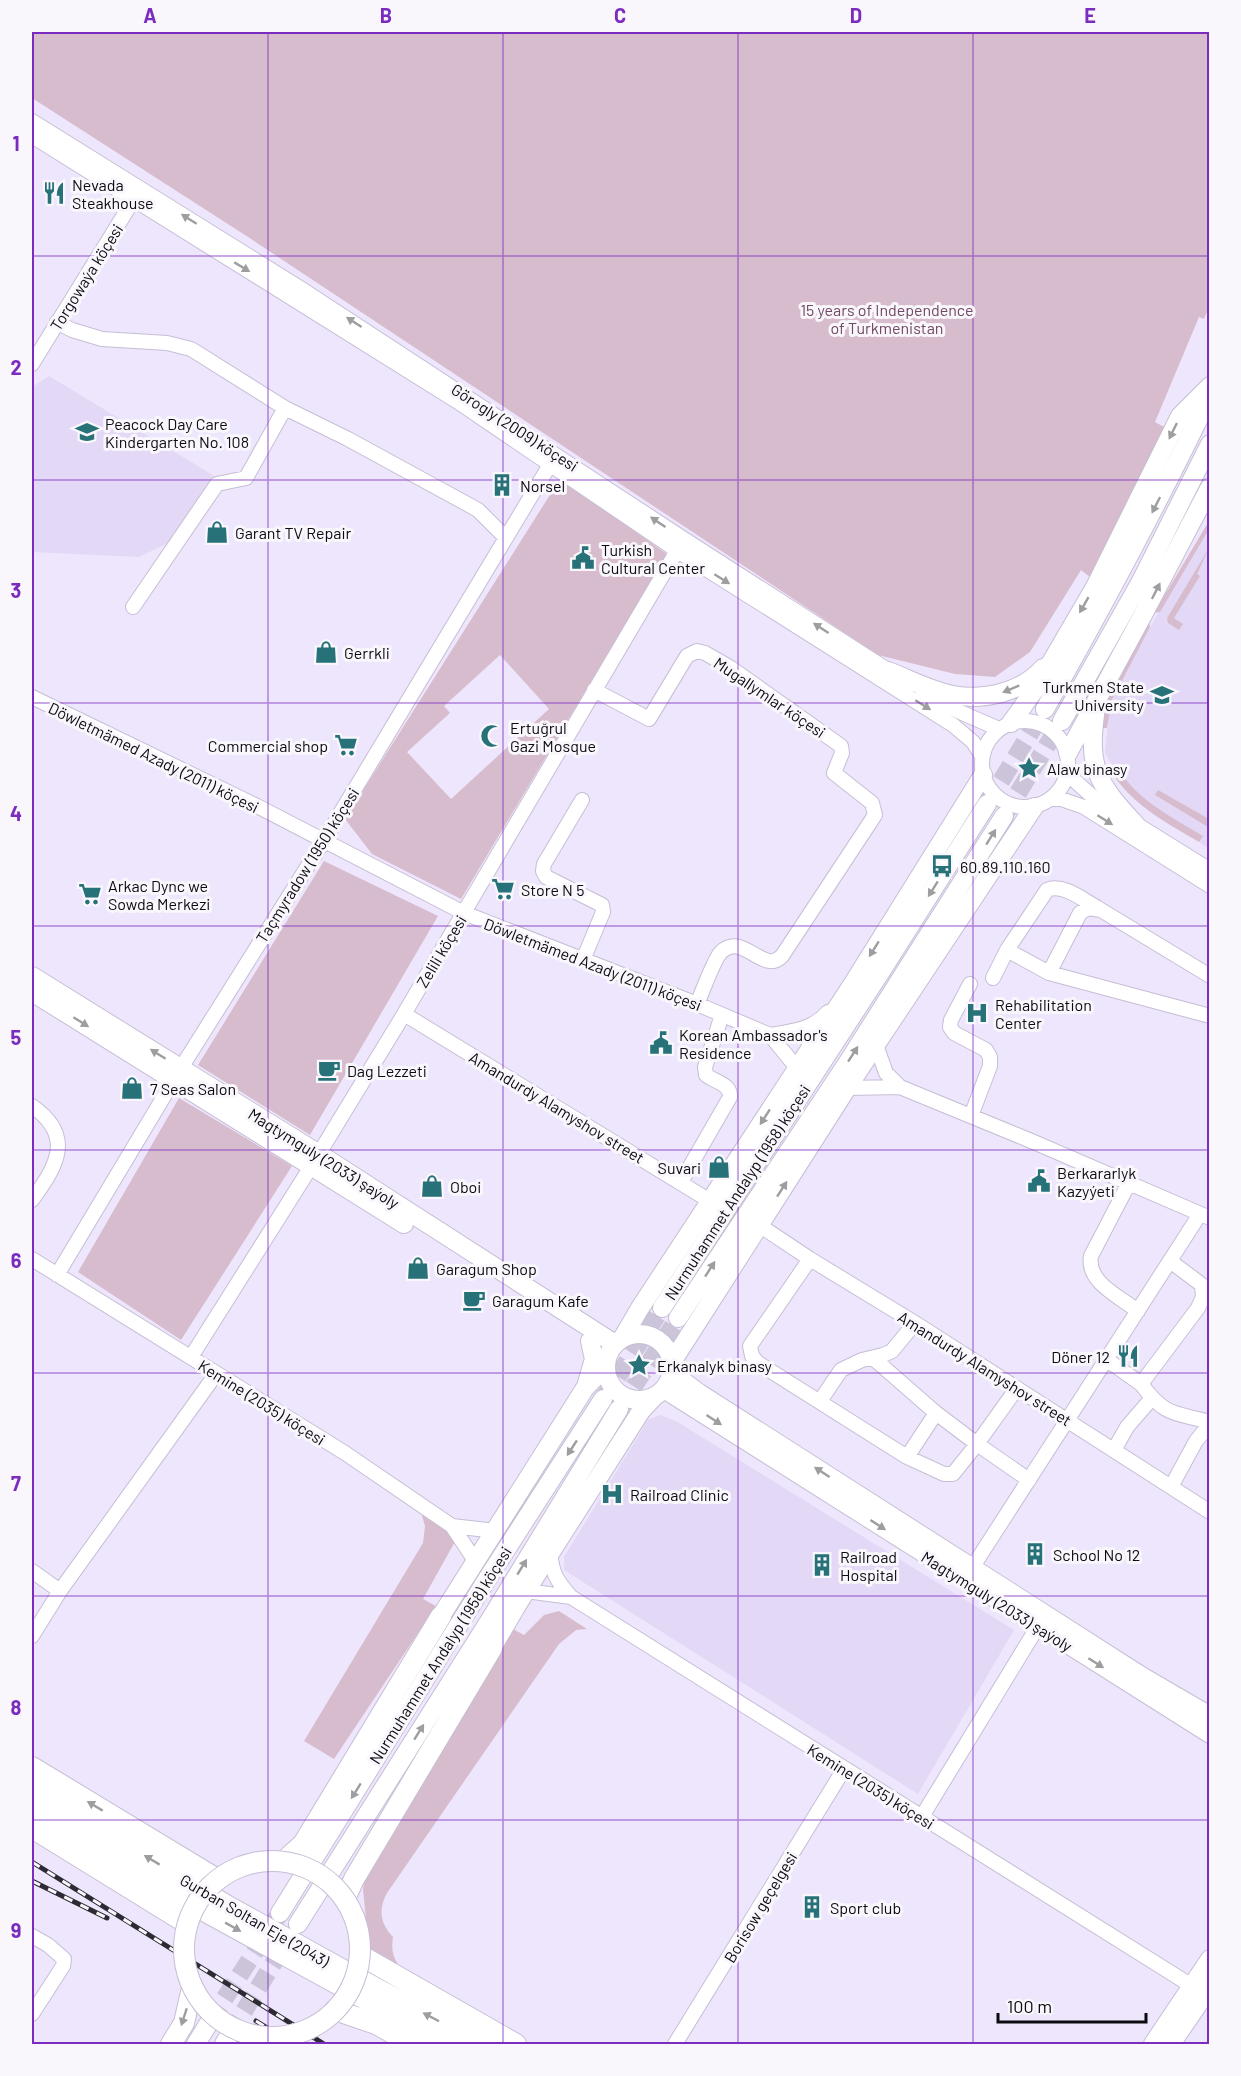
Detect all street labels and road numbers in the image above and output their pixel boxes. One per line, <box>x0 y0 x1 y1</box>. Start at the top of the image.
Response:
street label: Torgowaýa köçesi <box>46 220 126 334</box>
street label: Görogly (2009) köçesi <box>448 379 582 475</box>
street label: Mugallymlar köçesi <box>711 653 829 741</box>
street label: Döwletmämed Azady (2011) köçesi <box>46 698 262 816</box>
street label: Taçmyradow (1950) köçesi <box>251 784 363 946</box>
street label: Zelili köçesi <box>412 911 470 991</box>
street label: Döwletmämed Azady (2011) köçesi <box>481 914 705 1014</box>
street label: Amandurdy Alamyshov street <box>466 1047 648 1167</box>
street label: Nurmuhammet Andalyp (1958) köçesi <box>660 1081 814 1303</box>
street label: Magtymguly (2033) şaýoly <box>245 1104 403 1213</box>
street label: Amandurdy Alamyshov street <box>895 1307 1075 1429</box>
street label: Kemine (2035) köçesi <box>195 1355 329 1449</box>
street label: Nurmuhammet Andalyp (1958) köçesi <box>365 1543 515 1767</box>
street label: Magtymguly (2033) şaýoly <box>918 1547 1076 1656</box>
street label: Kemine (2035) köçesi <box>804 1739 938 1833</box>
street label: Borisow geçelgesi <box>719 1848 801 1966</box>
street label: Gurban Soltan Eje (2043) <box>177 1870 334 1971</box>

